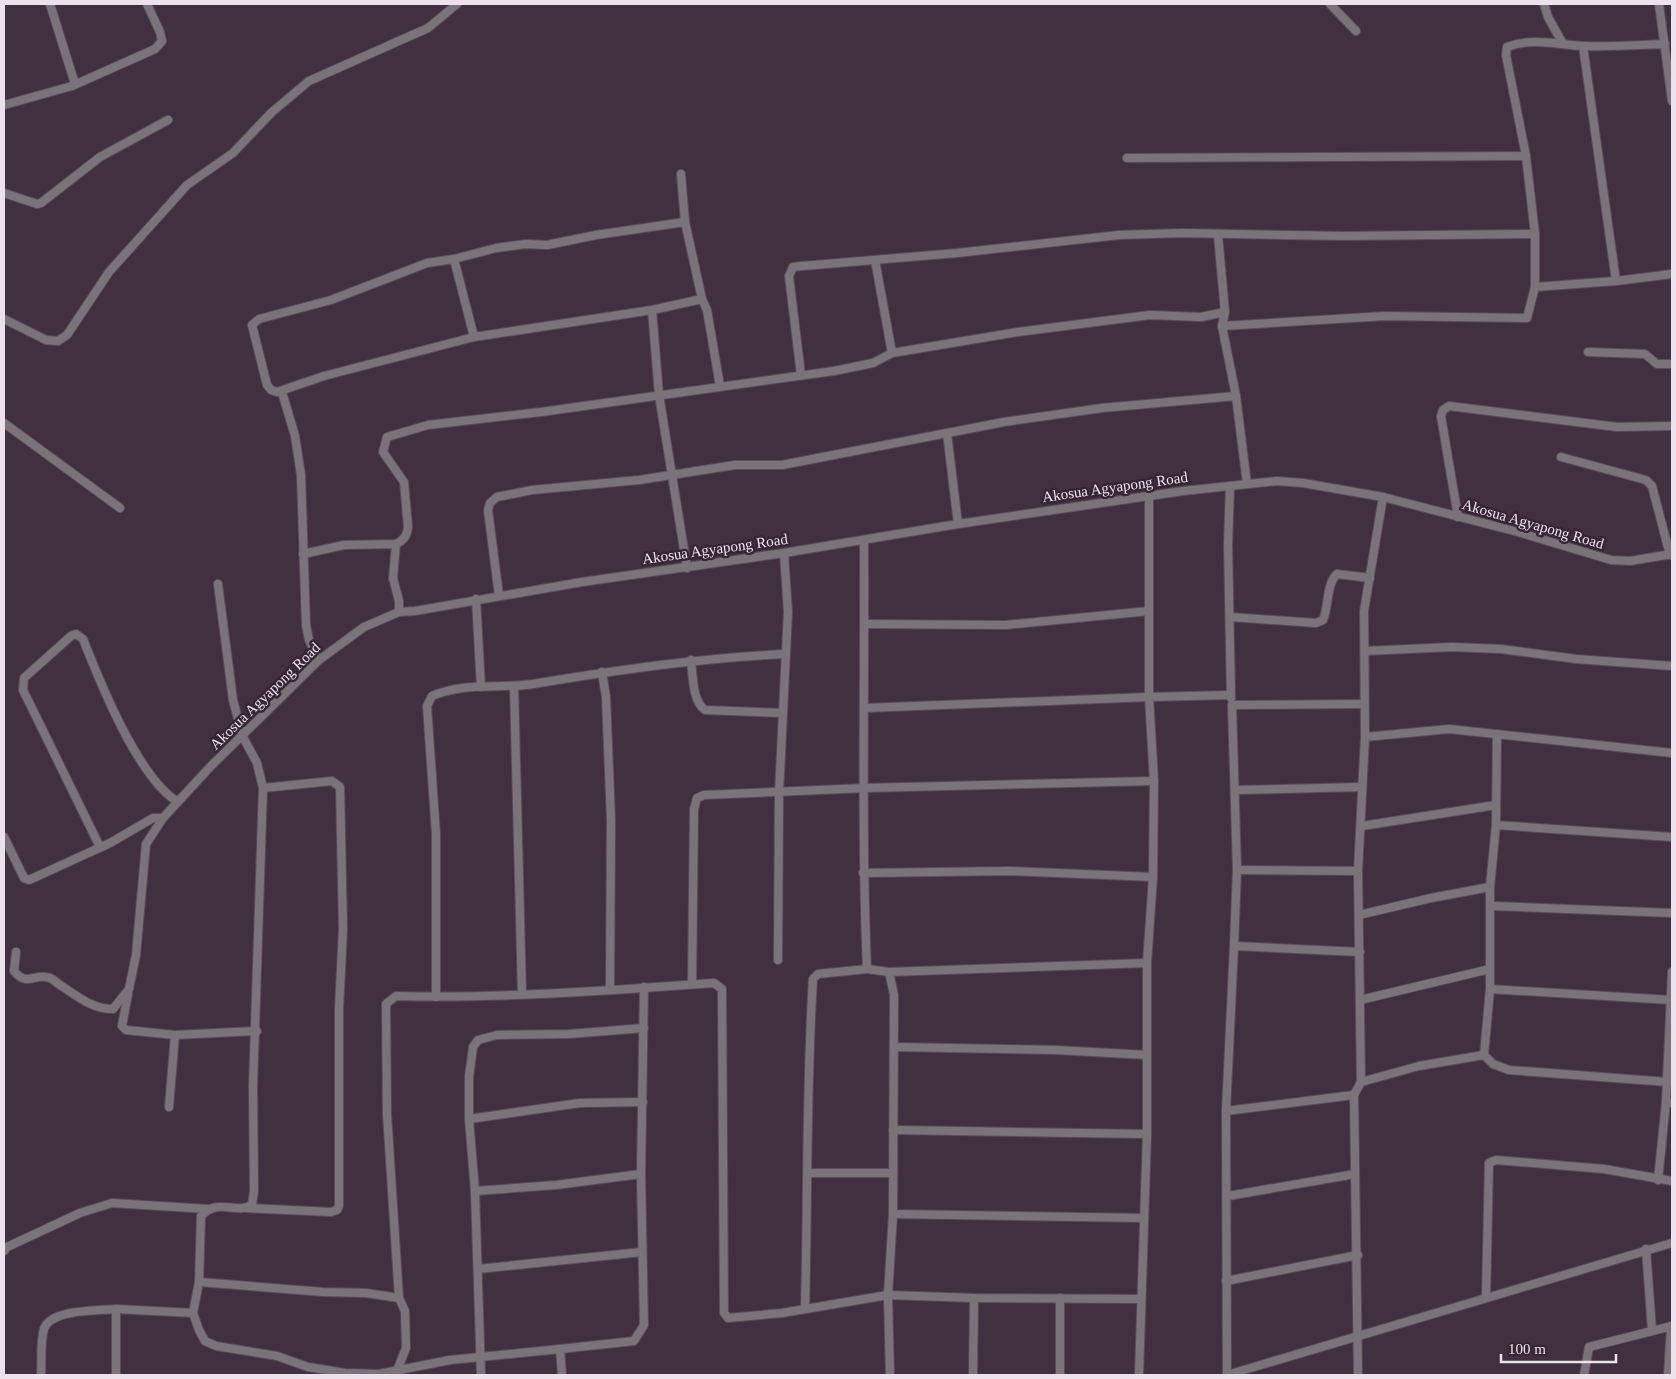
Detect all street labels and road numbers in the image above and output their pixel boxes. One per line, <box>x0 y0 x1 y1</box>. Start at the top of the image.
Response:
street label: Akosua Agyapong Road <box>1041 469 1189 505</box>
street label: Akosua Agyapong Road <box>1460 496 1606 552</box>
street label: Akosua Agyapong Road <box>641 531 789 567</box>
street label: Akosua Agyapong Road <box>207 639 324 753</box>

